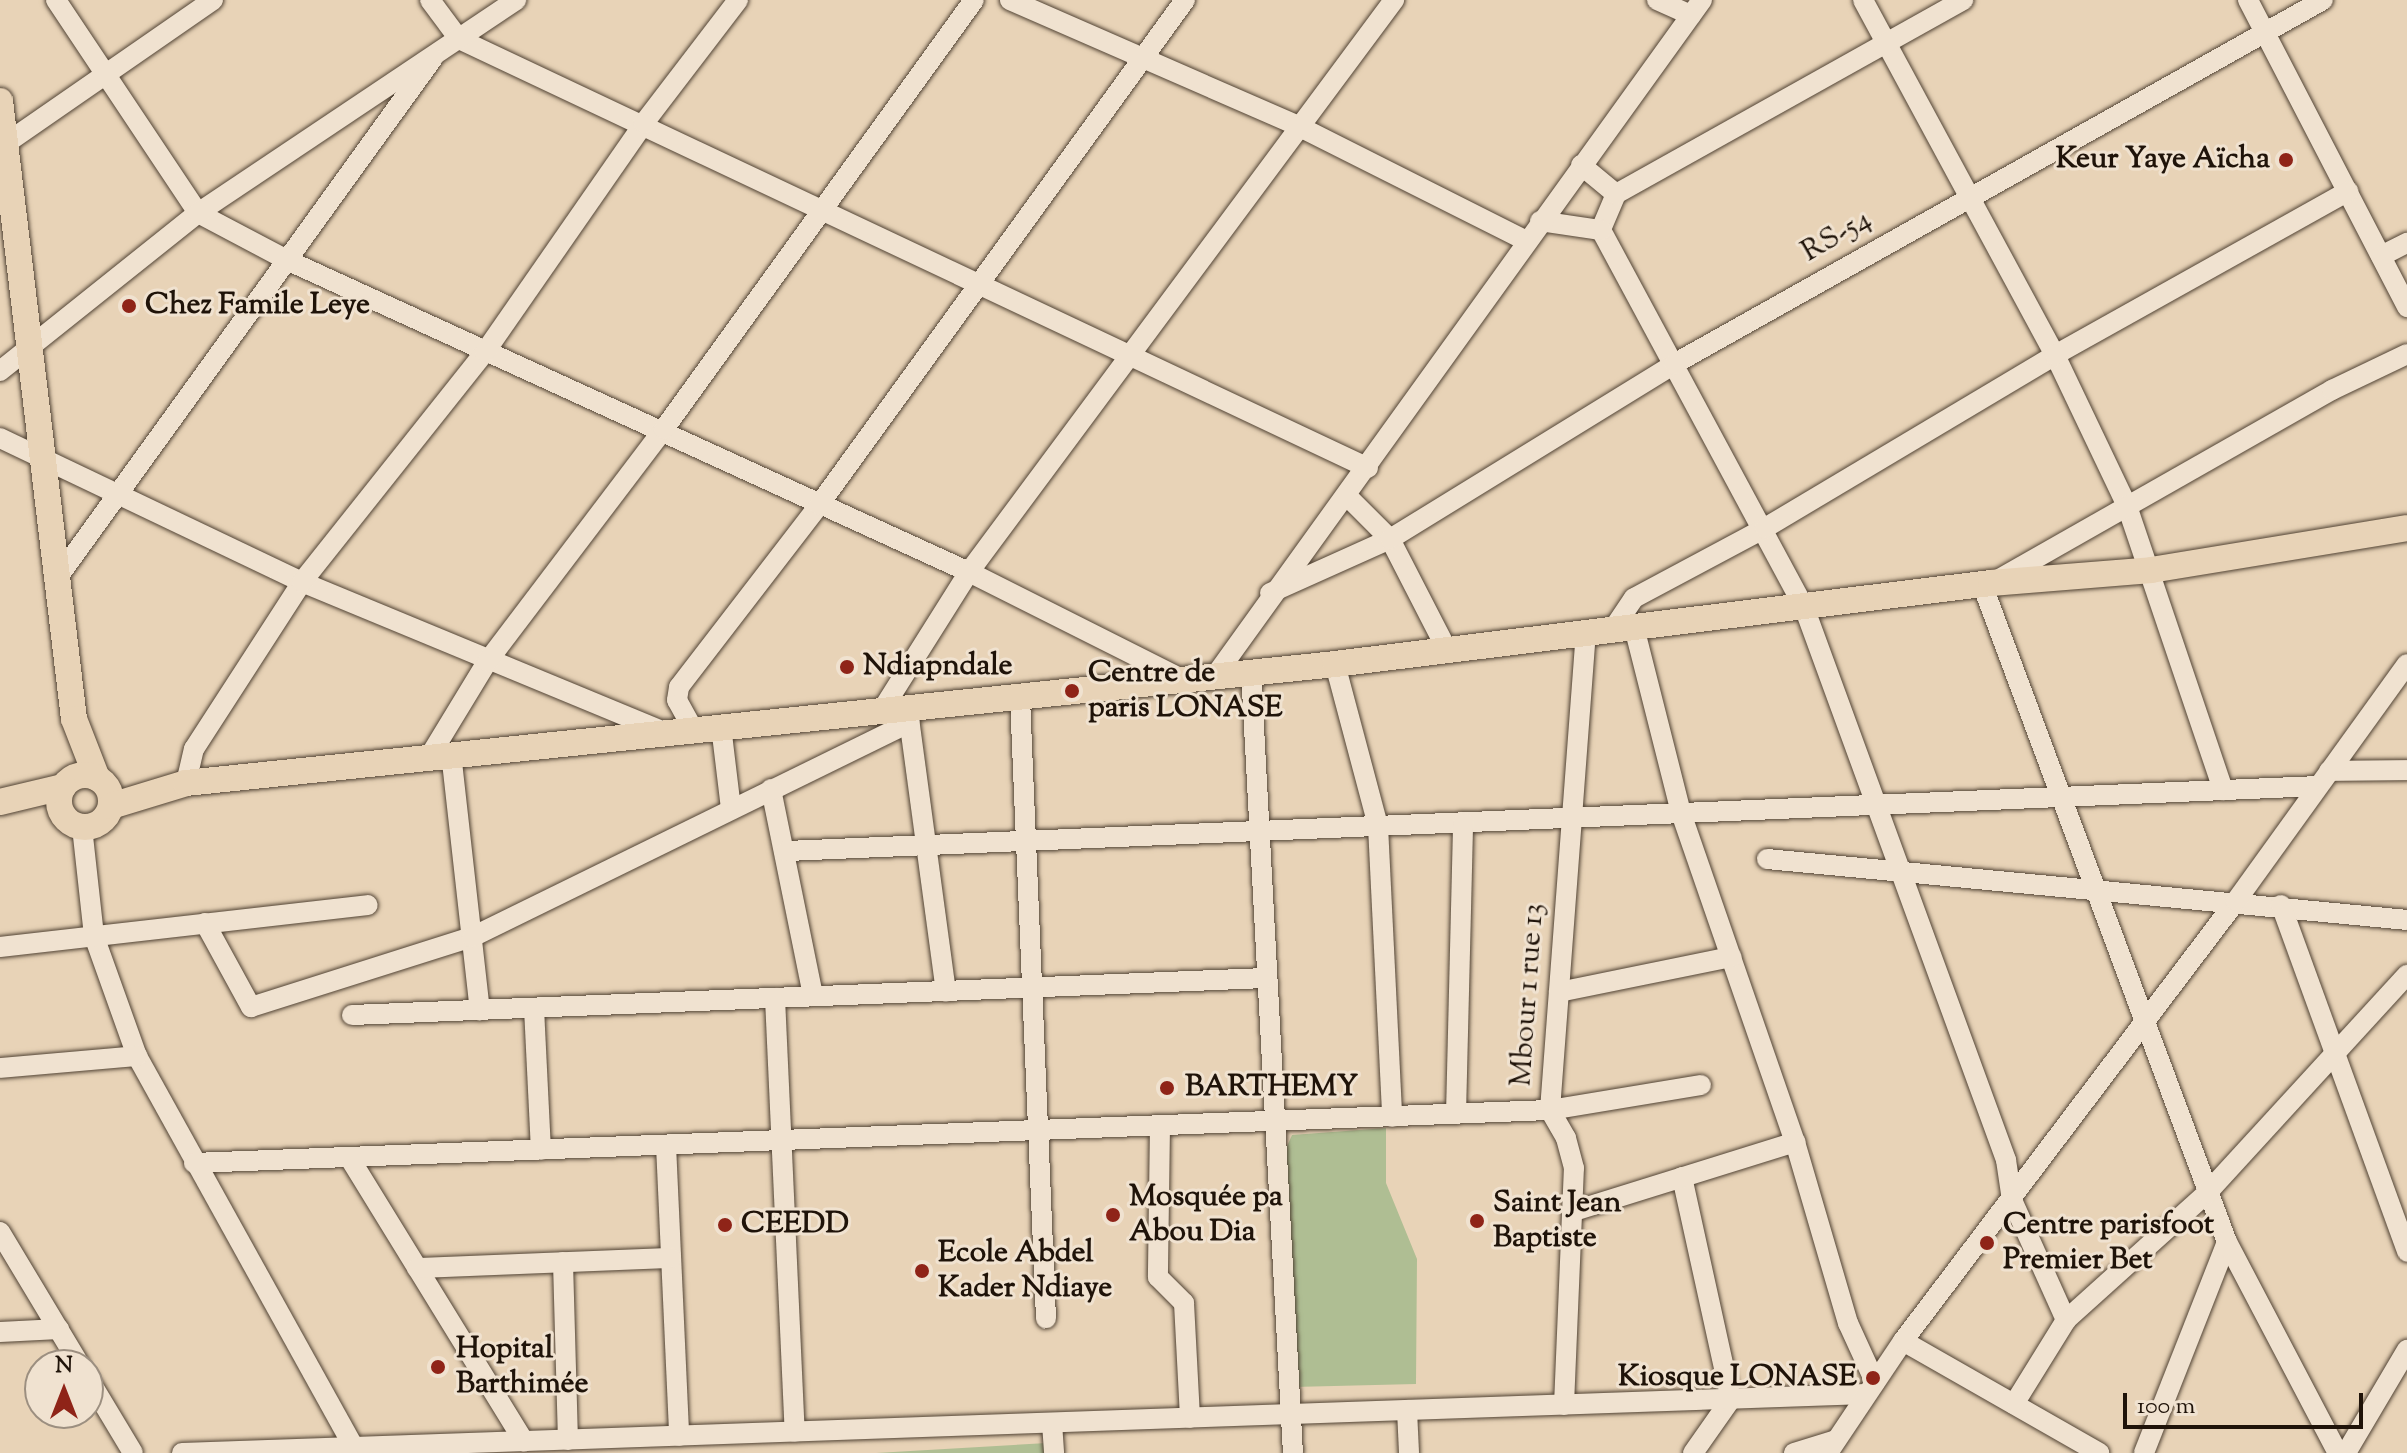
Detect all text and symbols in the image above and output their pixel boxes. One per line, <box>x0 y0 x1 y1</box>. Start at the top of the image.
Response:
place label: Keur Yaye Aïcha <box>2056 142 2270 178</box>
marker: Keur Yaye Aïcha <box>2277 151 2295 169</box>
street label: RS-54 <box>1796 203 1878 271</box>
place label: Chez Famile Leye <box>145 288 370 324</box>
marker: Chez Famile Leye <box>120 297 138 315</box>
place label: Ndiapndale <box>863 649 1012 685</box>
place label: Centre de paris LONASE <box>1088 656 1283 726</box>
marker: Ndiapndale <box>838 658 856 676</box>
marker: Centre de paris LONASE <box>1063 682 1081 700</box>
street label: Mbour 1 rue 13 <box>1505 902 1553 1088</box>
place label: BARTHEMY <box>1185 1070 1358 1106</box>
marker: BARTHEMY <box>1156 1077 1178 1099</box>
place label: Mosquée pa Abou Dia <box>1129 1180 1283 1250</box>
place label: Saint Jean Baptiste <box>1493 1186 1622 1256</box>
marker: Mosquée pa Abou Dia <box>1104 1206 1122 1224</box>
place label: CEEDD <box>741 1207 849 1243</box>
place label: Centre parisfoot Premier Bet <box>2003 1208 2214 1278</box>
marker: Saint Jean Baptiste <box>1468 1212 1486 1230</box>
marker: CEEDD <box>716 1216 734 1234</box>
marker: Centre parisfoot Premier Bet <box>1978 1234 1996 1252</box>
place label: Ecole Abdel Kader Ndiaye <box>938 1236 1112 1306</box>
marker: Ecole Abdel Kader Ndiaye <box>913 1262 931 1280</box>
place label: Hopital Barthimée <box>456 1332 588 1402</box>
north arrow <box>24 1349 104 1429</box>
text: N <box>55 1351 73 1383</box>
marker: Hopital Barthimée <box>427 1356 449 1378</box>
place label: Kiosque LONASE <box>1618 1360 1857 1396</box>
marker: Kiosque LONASE <box>1864 1369 1882 1387</box>
scale bar <box>2127 1377 2367 1427</box>
text: 100 m <box>2137 1390 2195 1424</box>

